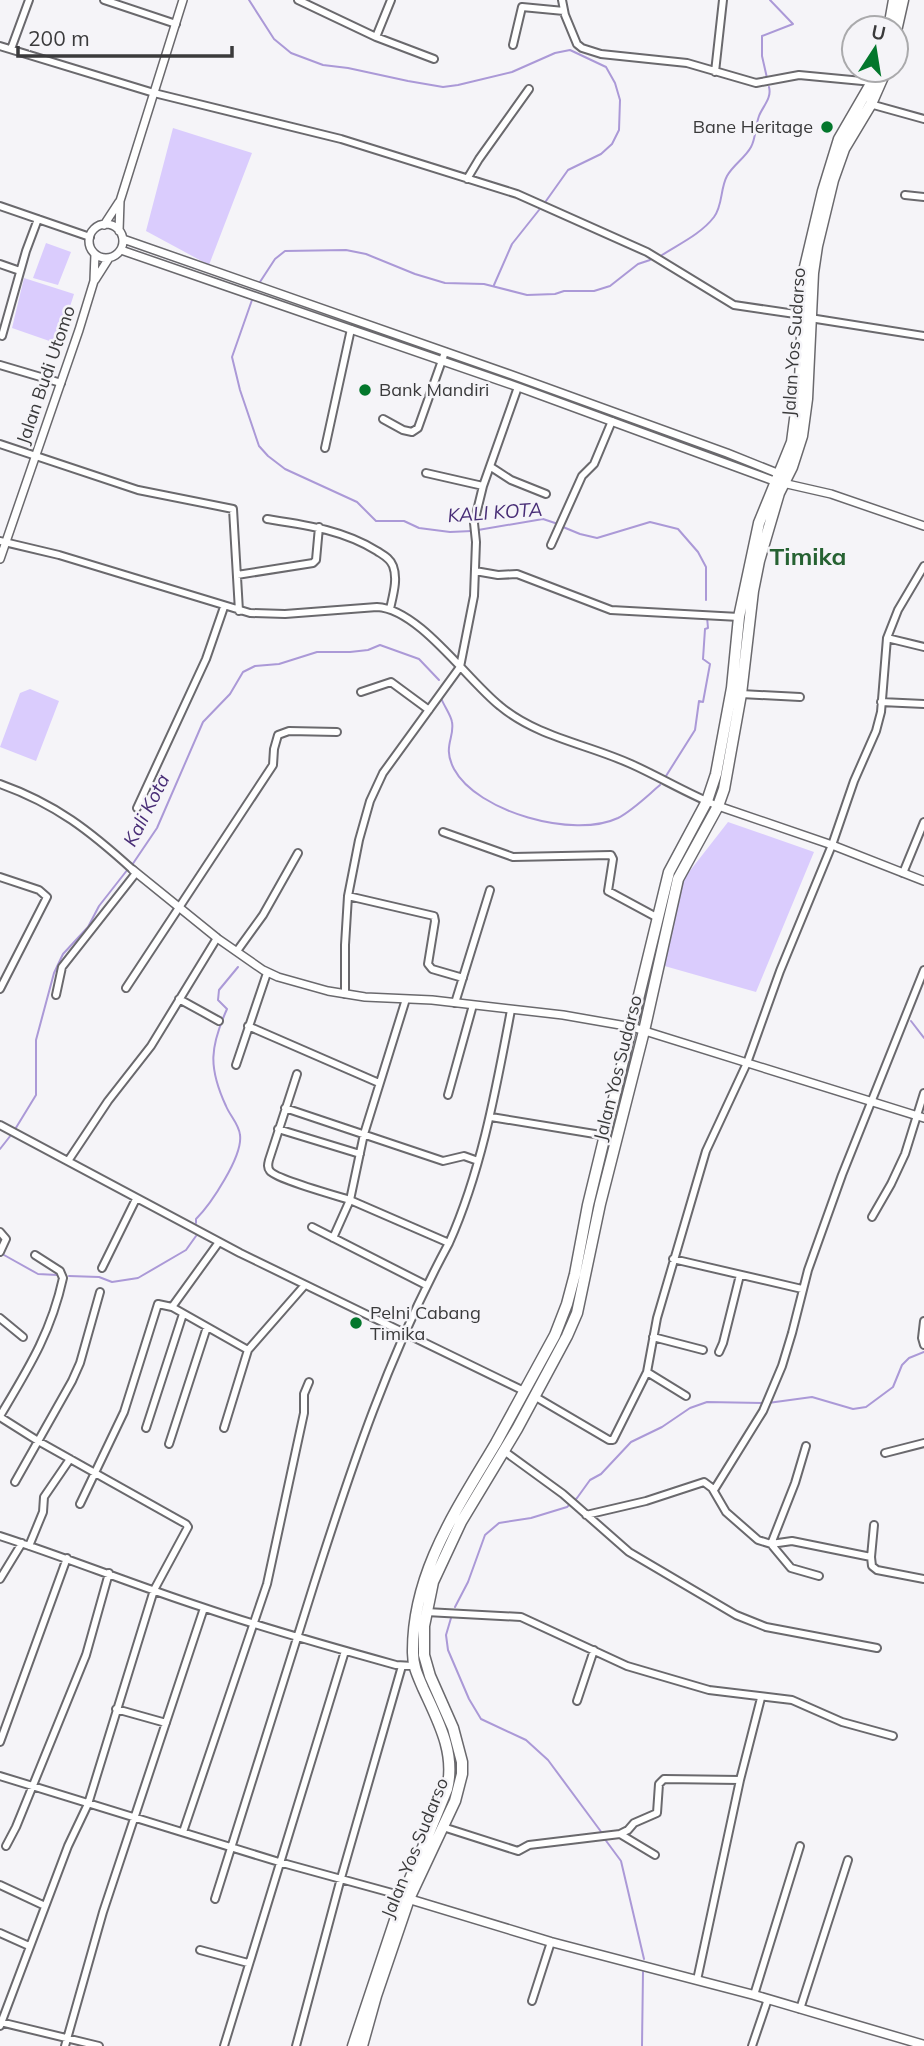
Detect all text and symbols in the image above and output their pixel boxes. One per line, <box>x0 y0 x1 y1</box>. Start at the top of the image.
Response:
scale bar <box>18 14 231 58</box>
north arrow <box>840 14 910 84</box>
text: U <box>869 19 888 46</box>
text: 200 m <box>28 25 90 51</box>
place label: Bane Heritage <box>693 115 813 138</box>
marker: Bane Heritage <box>819 119 835 135</box>
street label: Jalan Yos Sudarso <box>777 267 810 417</box>
street label: Jalan Budi Utomo <box>11 302 80 447</box>
place label: Bank Mandiri <box>379 378 489 401</box>
marker: Bank Mandiri <box>357 382 373 398</box>
water label: KALI KOTA <box>447 497 543 527</box>
district label: Timika <box>770 541 846 571</box>
water label: Kali Kota <box>118 770 174 850</box>
street label: Jalan Yos Sudarso <box>588 993 647 1143</box>
place label: Pelni Cabang Timika <box>370 1301 481 1345</box>
marker: Pelni Cabang Timika <box>348 1315 364 1331</box>
street label: Jalan Yos Sudarso <box>376 1774 453 1921</box>

